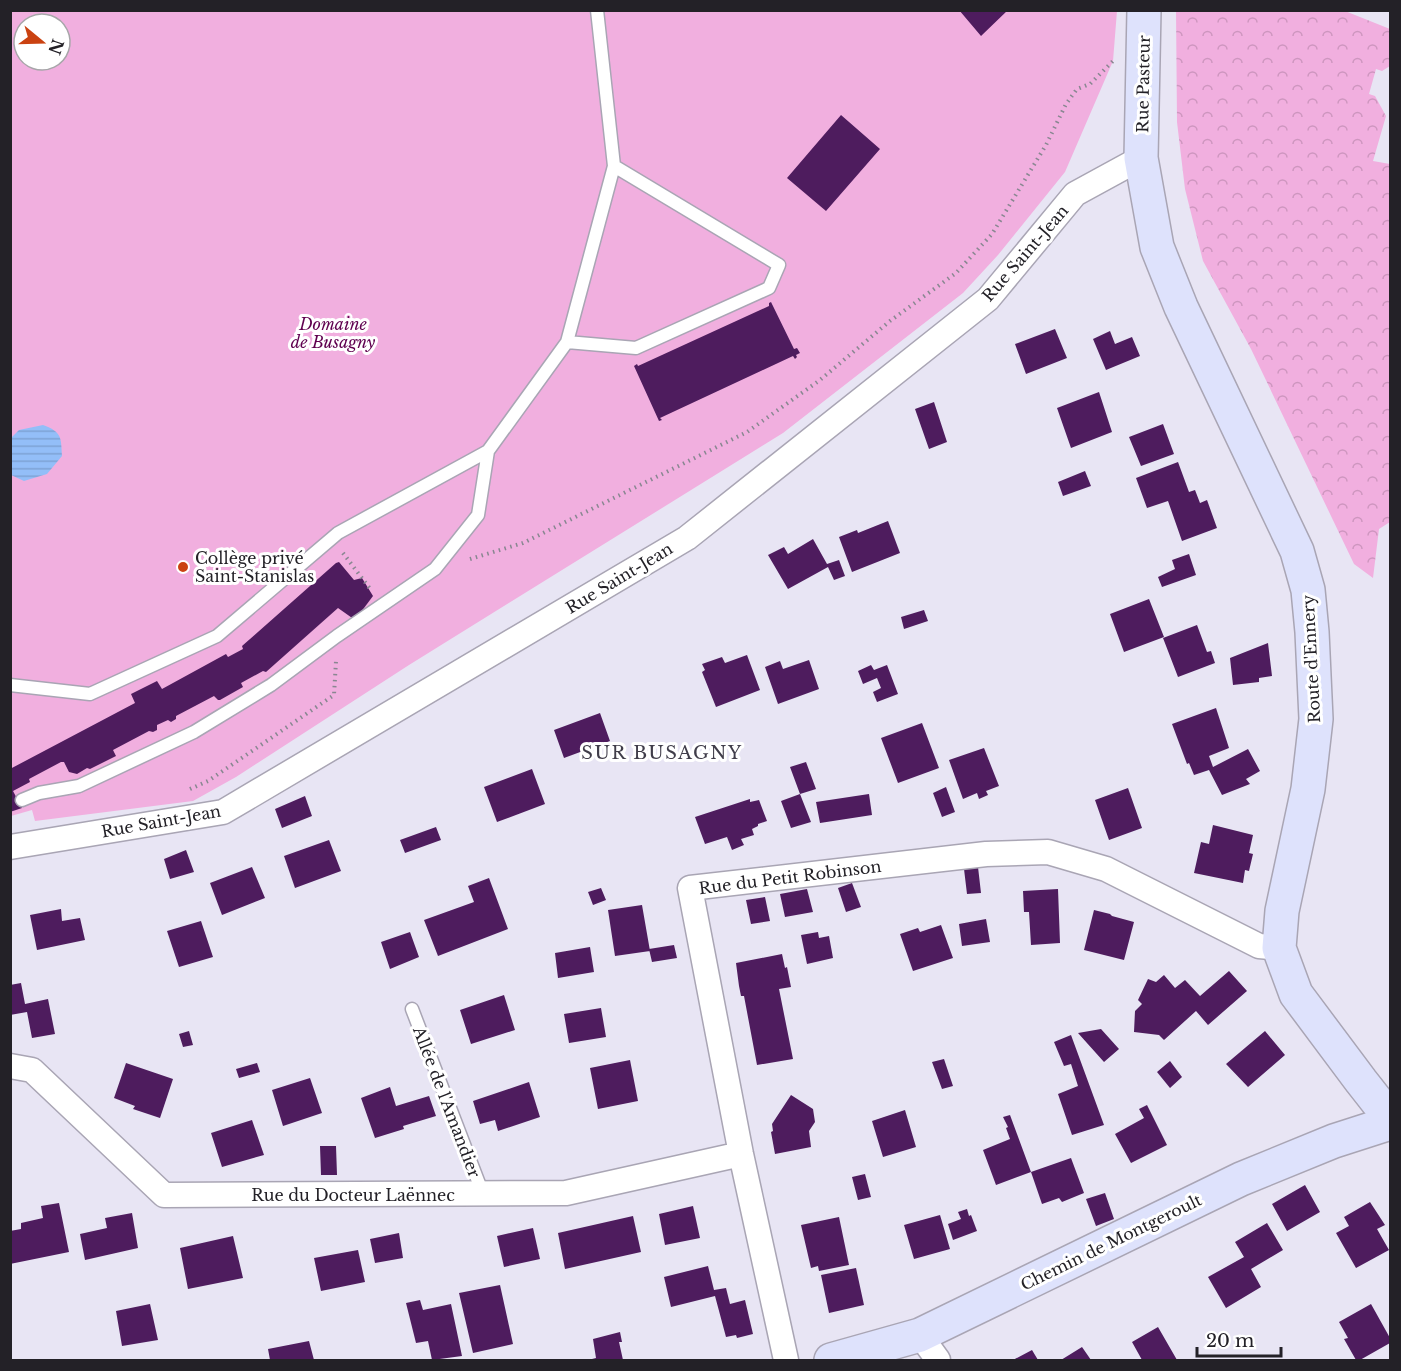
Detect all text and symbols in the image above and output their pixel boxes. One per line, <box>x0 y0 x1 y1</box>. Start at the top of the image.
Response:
north arrow <box>12 12 72 72</box>
street label: Rue Pasteur <box>1132 35 1154 133</box>
text: N <box>44 37 68 57</box>
street label: Rue Saint-Jean <box>978 201 1072 305</box>
park label: Domaine de Busagny <box>291 314 376 352</box>
street label: Rue Saint-Jean <box>562 538 676 618</box>
place label: Collège privé Saint-Stanislas <box>195 548 314 586</box>
marker: Collège privé Saint-Stanislas <box>176 560 190 574</box>
street label: Route d'Ennery <box>1298 594 1324 724</box>
district label: SUR BUSAGNY <box>581 742 743 764</box>
street label: Rue Saint-Jean <box>100 801 222 841</box>
street label: Rue du Petit Robinson <box>698 856 882 898</box>
street label: Allée de l'Amandier <box>409 1023 485 1181</box>
street label: Rue du Docteur Laënnec <box>251 1185 455 1205</box>
street label: Chemin de Montgeroult <box>1017 1189 1205 1295</box>
scale bar <box>1197 1320 1281 1358</box>
text: 20 m <box>1206 1330 1254 1352</box>

